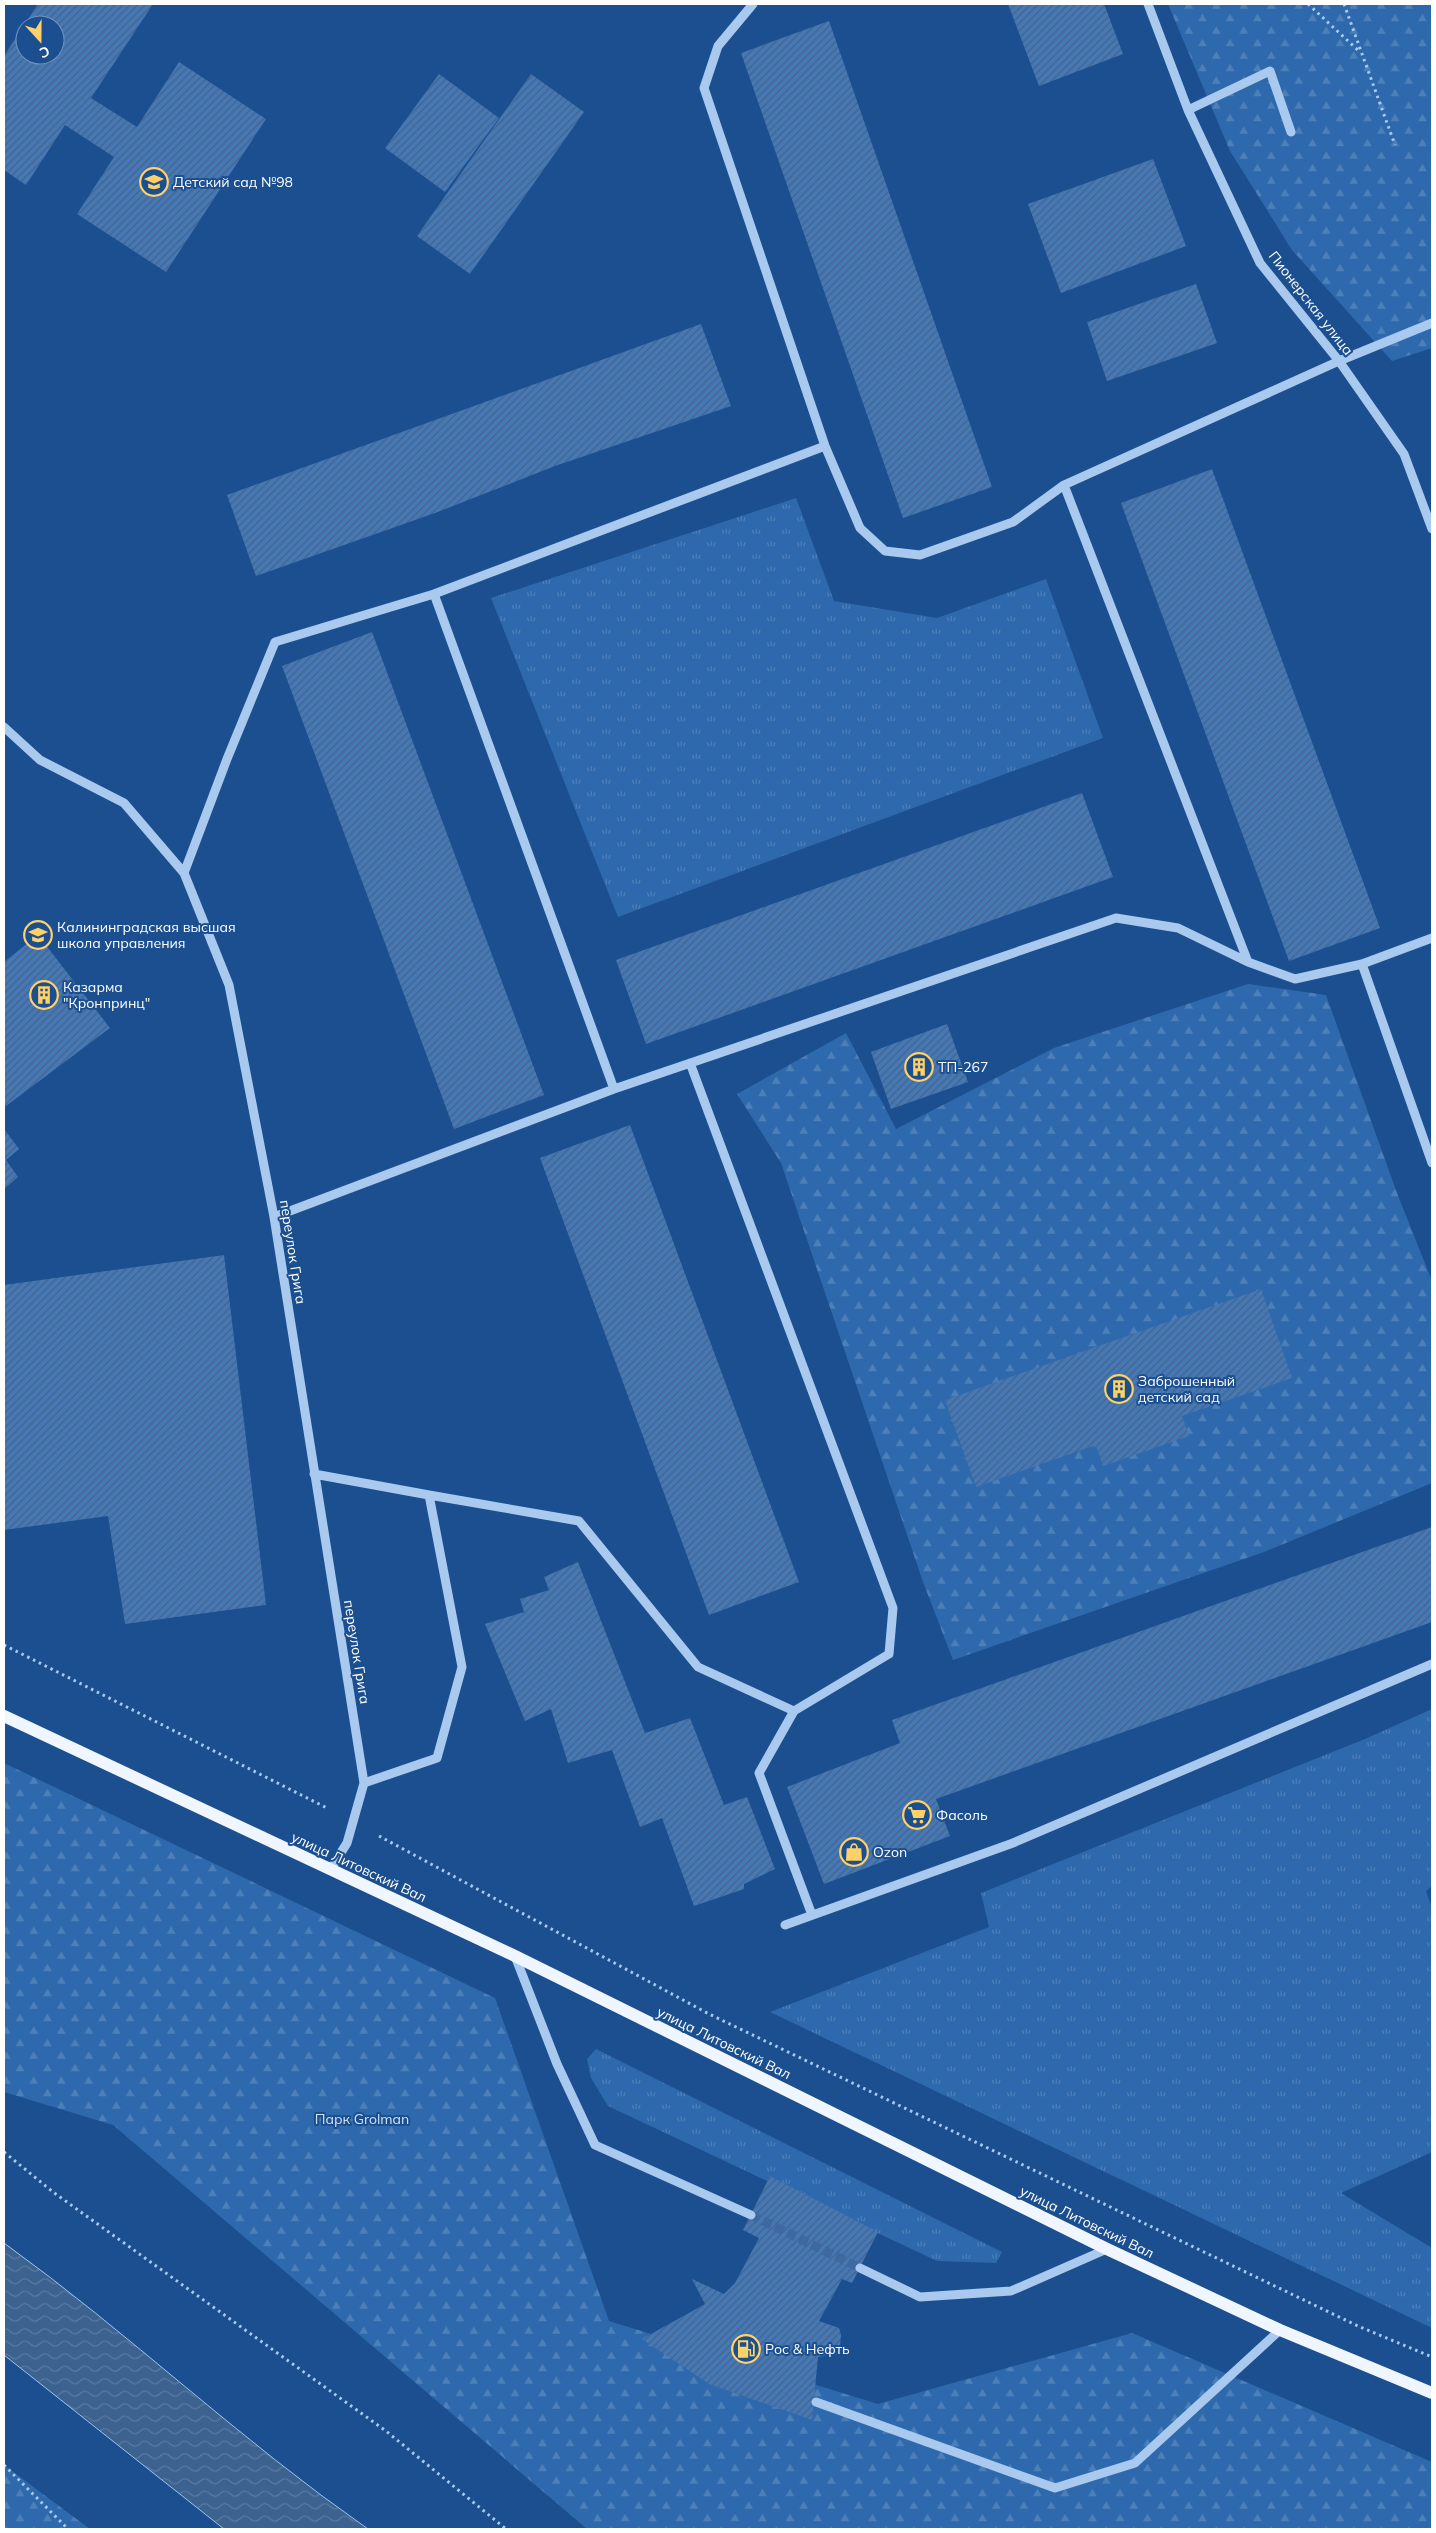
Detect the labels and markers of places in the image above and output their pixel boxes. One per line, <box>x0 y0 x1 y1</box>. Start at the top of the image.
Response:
school or university icon: Детский сад №98 <box>139 167 169 197</box>
place label: Детский сад №98 <box>173 173 293 191</box>
place label: Калининградская высшая школа управления <box>57 918 236 952</box>
school or university icon: Калининградская высшая школа управления <box>23 920 53 950</box>
place label: Казарма "Кронпринц" <box>63 978 150 1012</box>
building icon: Казарма "Кронпринц" <box>29 980 59 1010</box>
building icon: ТП-267 <box>904 1052 934 1082</box>
place label: ТП-267 <box>938 1058 988 1076</box>
place label: Заброшенный детский сад <box>1138 1372 1235 1406</box>
building icon: Заброшенный детский сад <box>1104 1374 1134 1404</box>
supermarket icon: Фасоль <box>902 1800 932 1830</box>
place label: Фасоль <box>936 1806 988 1824</box>
shop icon: Ozon <box>839 1837 869 1867</box>
place label: Ozon <box>873 1843 907 1861</box>
fuel station icon: Рос & Нефть <box>731 2334 761 2364</box>
place label: Рос & Нефть <box>765 2340 850 2358</box>

